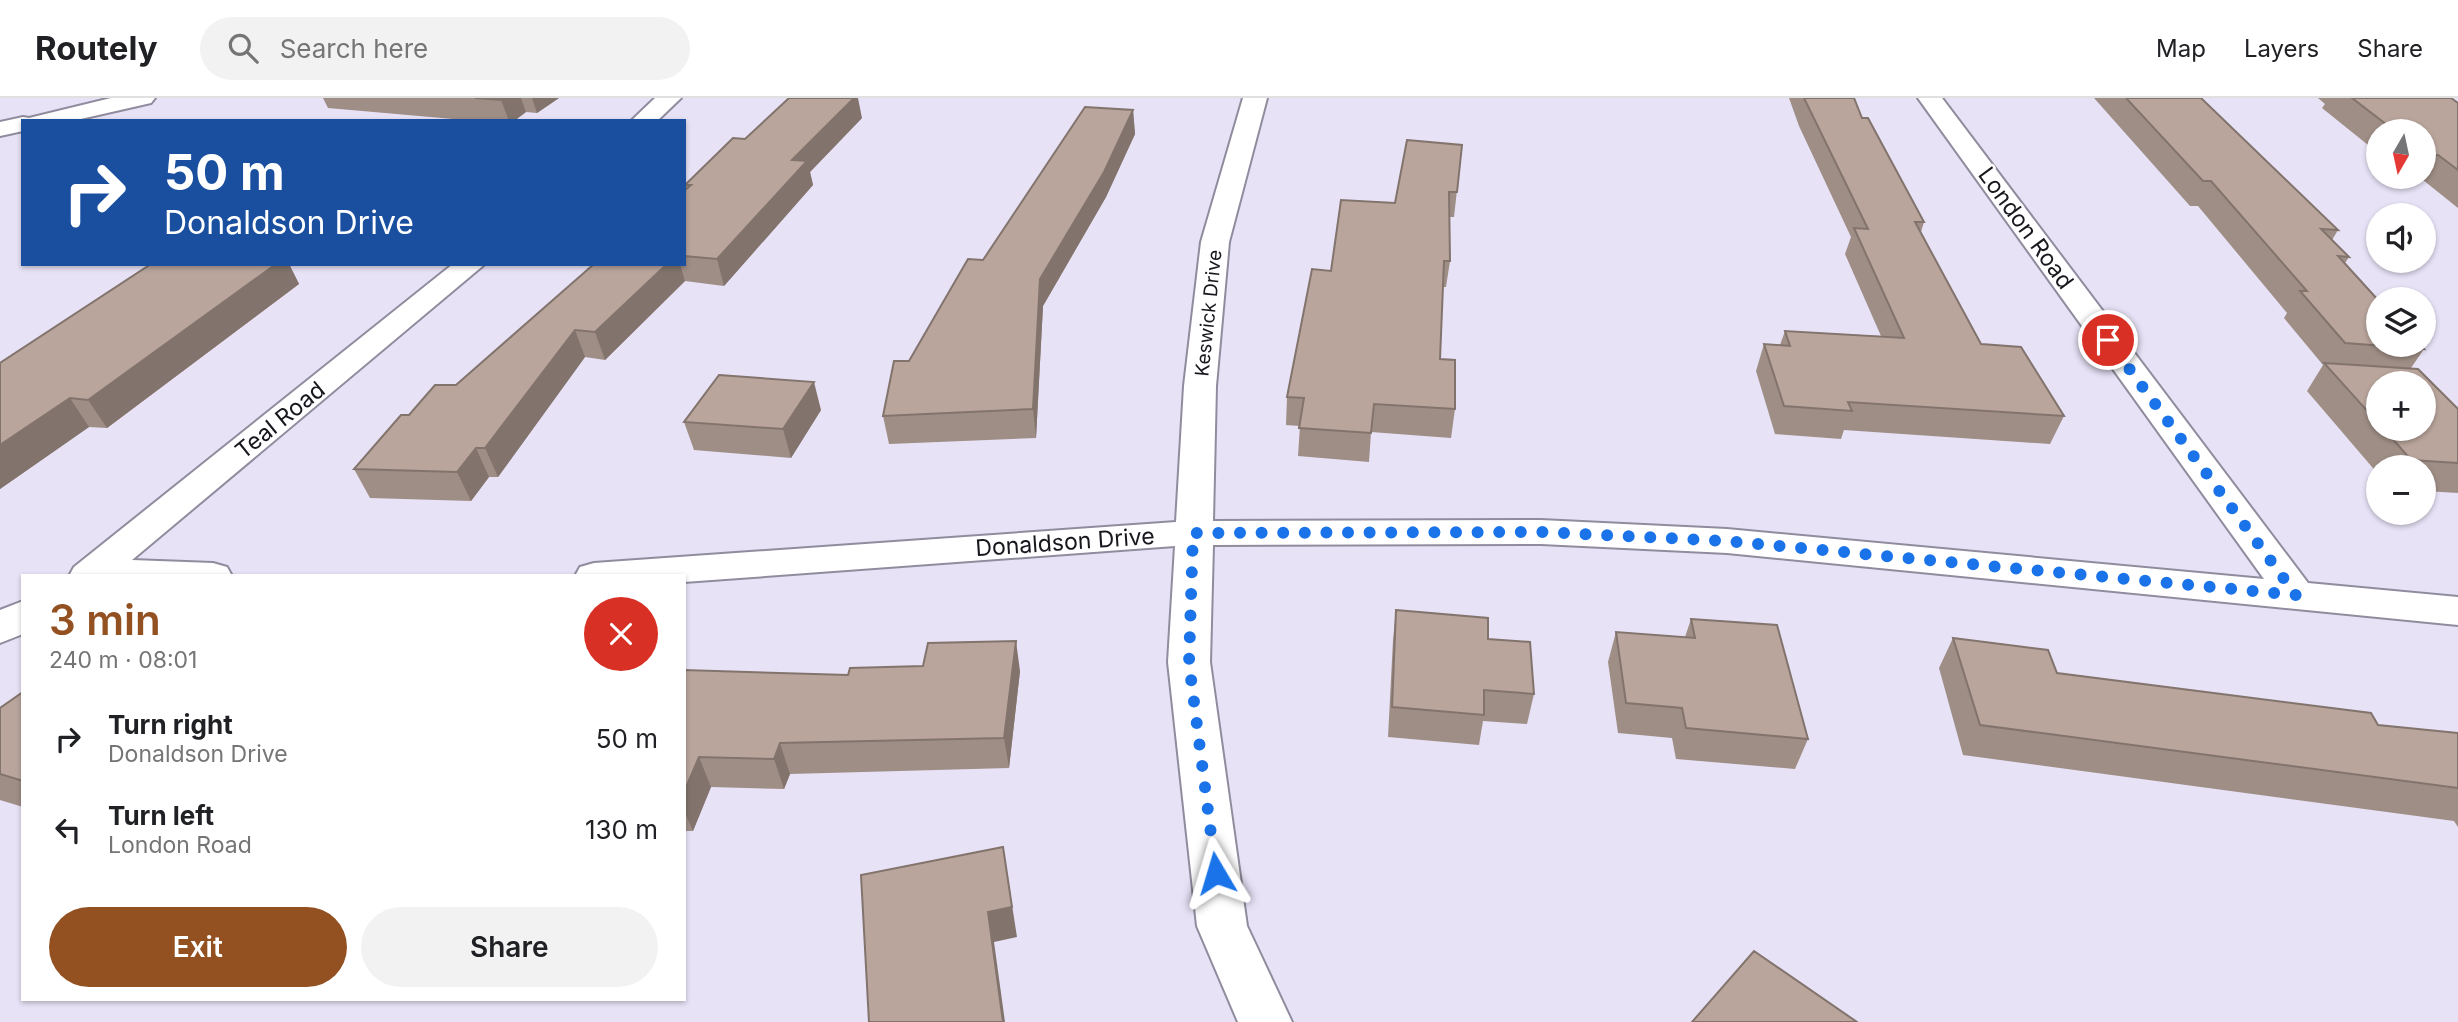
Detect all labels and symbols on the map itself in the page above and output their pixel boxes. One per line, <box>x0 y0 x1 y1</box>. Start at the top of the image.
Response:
north arrow <box>2366 119 2436 189</box>
street label: London Road <box>1972 162 2080 294</box>
street label: Keswick Drive <box>1190 249 1227 377</box>
pin <box>2078 310 2138 370</box>
street label: Teal Road <box>230 375 330 465</box>
street label: Donaldson Drive <box>974 522 1156 562</box>
position arrow <box>1179 836 1253 910</box>

